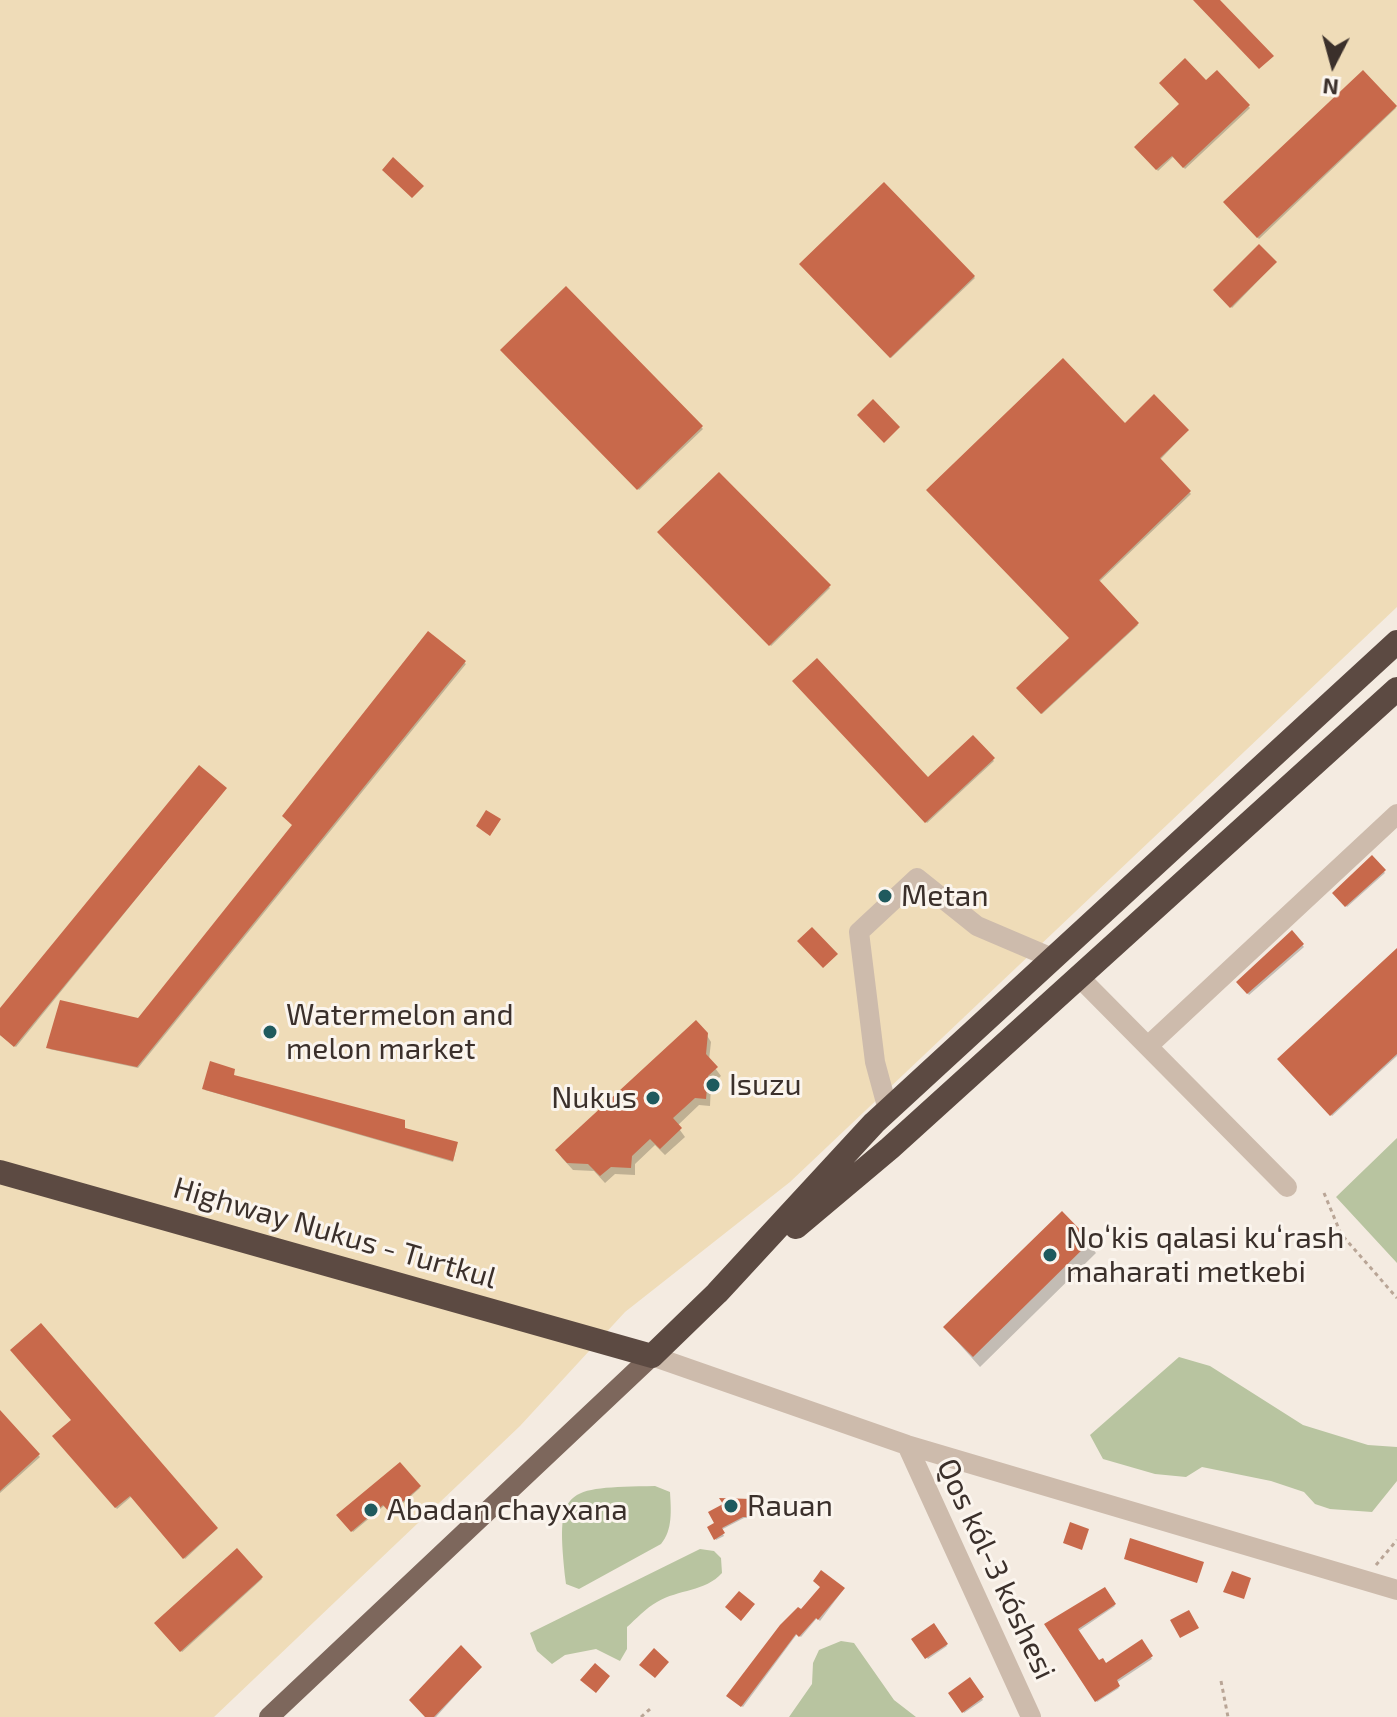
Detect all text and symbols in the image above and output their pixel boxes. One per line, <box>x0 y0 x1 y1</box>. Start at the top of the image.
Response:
north arrow <box>1293 24 1373 104</box>
text: N <box>1321 74 1340 102</box>
place label: Metan <box>901 878 989 914</box>
marker: Metan <box>876 887 894 905</box>
place label: Watermelon and melon market <box>286 997 514 1068</box>
marker: Watermelon and melon market <box>261 1023 279 1041</box>
place label: Isuzu <box>729 1067 802 1103</box>
marker: Isuzu <box>704 1076 722 1094</box>
place label: Nukus <box>551 1080 637 1116</box>
marker: Nukus <box>644 1089 662 1107</box>
street label: Highway Nukus - Turtkul <box>169 1170 501 1296</box>
place label: Noʻkis qalasi kuʻrash maharati metkebi <box>1066 1220 1344 1290</box>
marker: Noʻkis qalasi kuʻrash maharati metkebi <box>1041 1246 1059 1264</box>
street label: Qos kól-3 kóshesi <box>929 1453 1063 1685</box>
place label: Rauan <box>747 1488 833 1524</box>
place label: Abadan chayxana <box>387 1492 628 1528</box>
marker: Rauan <box>722 1497 740 1515</box>
marker: Abadan chayxana <box>362 1501 380 1519</box>

